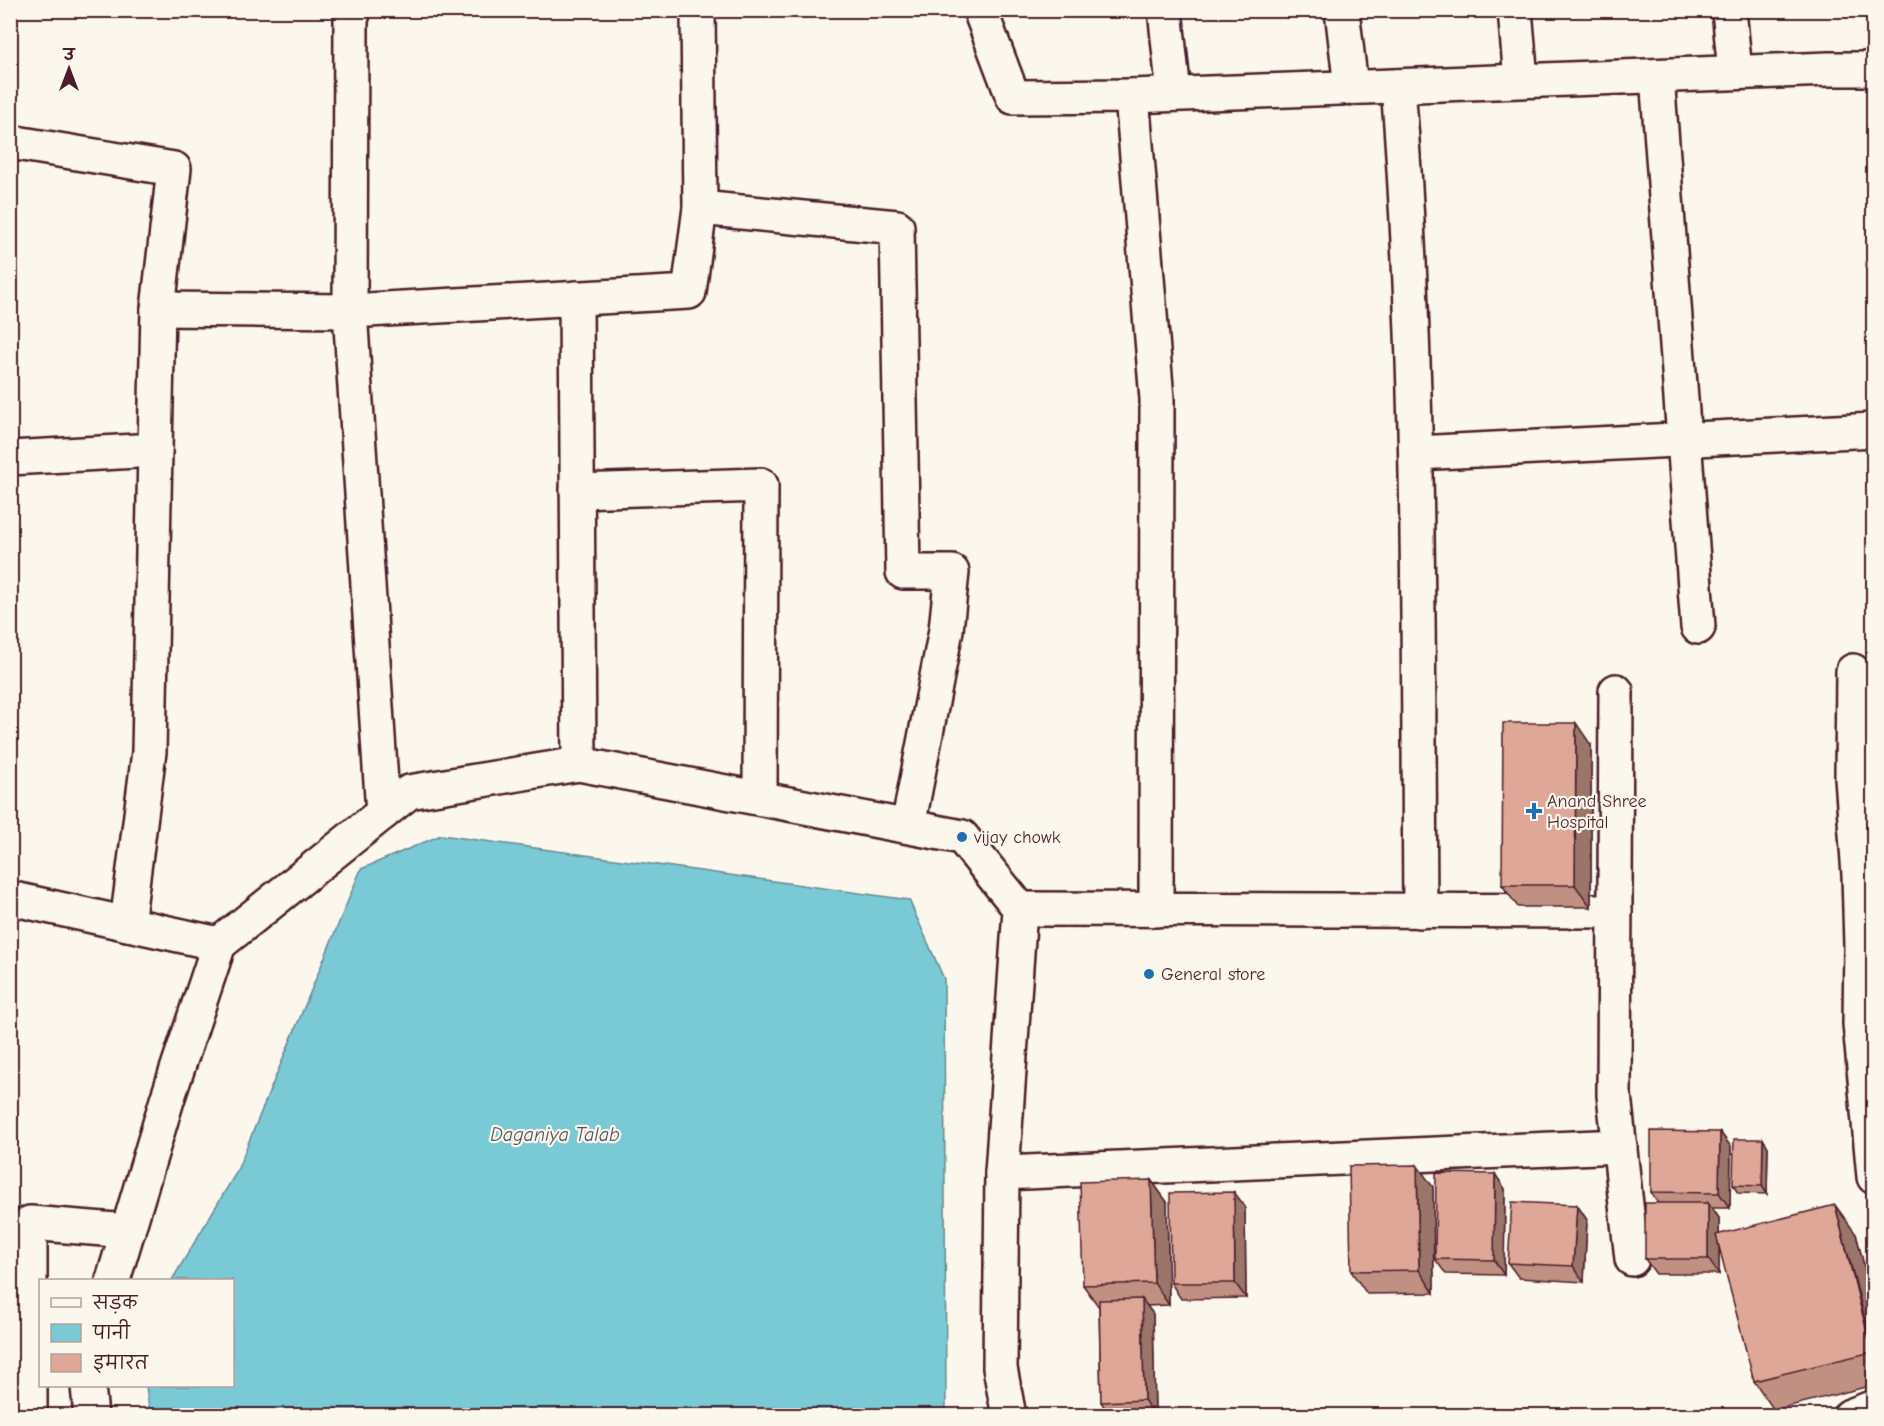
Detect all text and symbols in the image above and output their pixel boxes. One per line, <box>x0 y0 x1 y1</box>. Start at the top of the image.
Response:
north arrow <box>39 39 99 99</box>
text: उ <box>62 46 76 64</box>
place label: Anand Shree Hospital <box>1547 791 1647 833</box>
marker: Anand Shree Hospital <box>1525 802 1543 820</box>
place label: vijay chowk <box>973 827 1061 848</box>
marker: vijay chowk <box>955 830 969 844</box>
place label: General store <box>1161 964 1265 985</box>
marker: General store <box>1142 967 1156 981</box>
water label: Daganiya Talab <box>490 1123 620 1146</box>
legend <box>39 1279 234 1387</box>
text: सड़क <box>92 1293 138 1314</box>
text: पानी <box>92 1319 131 1344</box>
text: इमारत <box>93 1353 149 1374</box>

